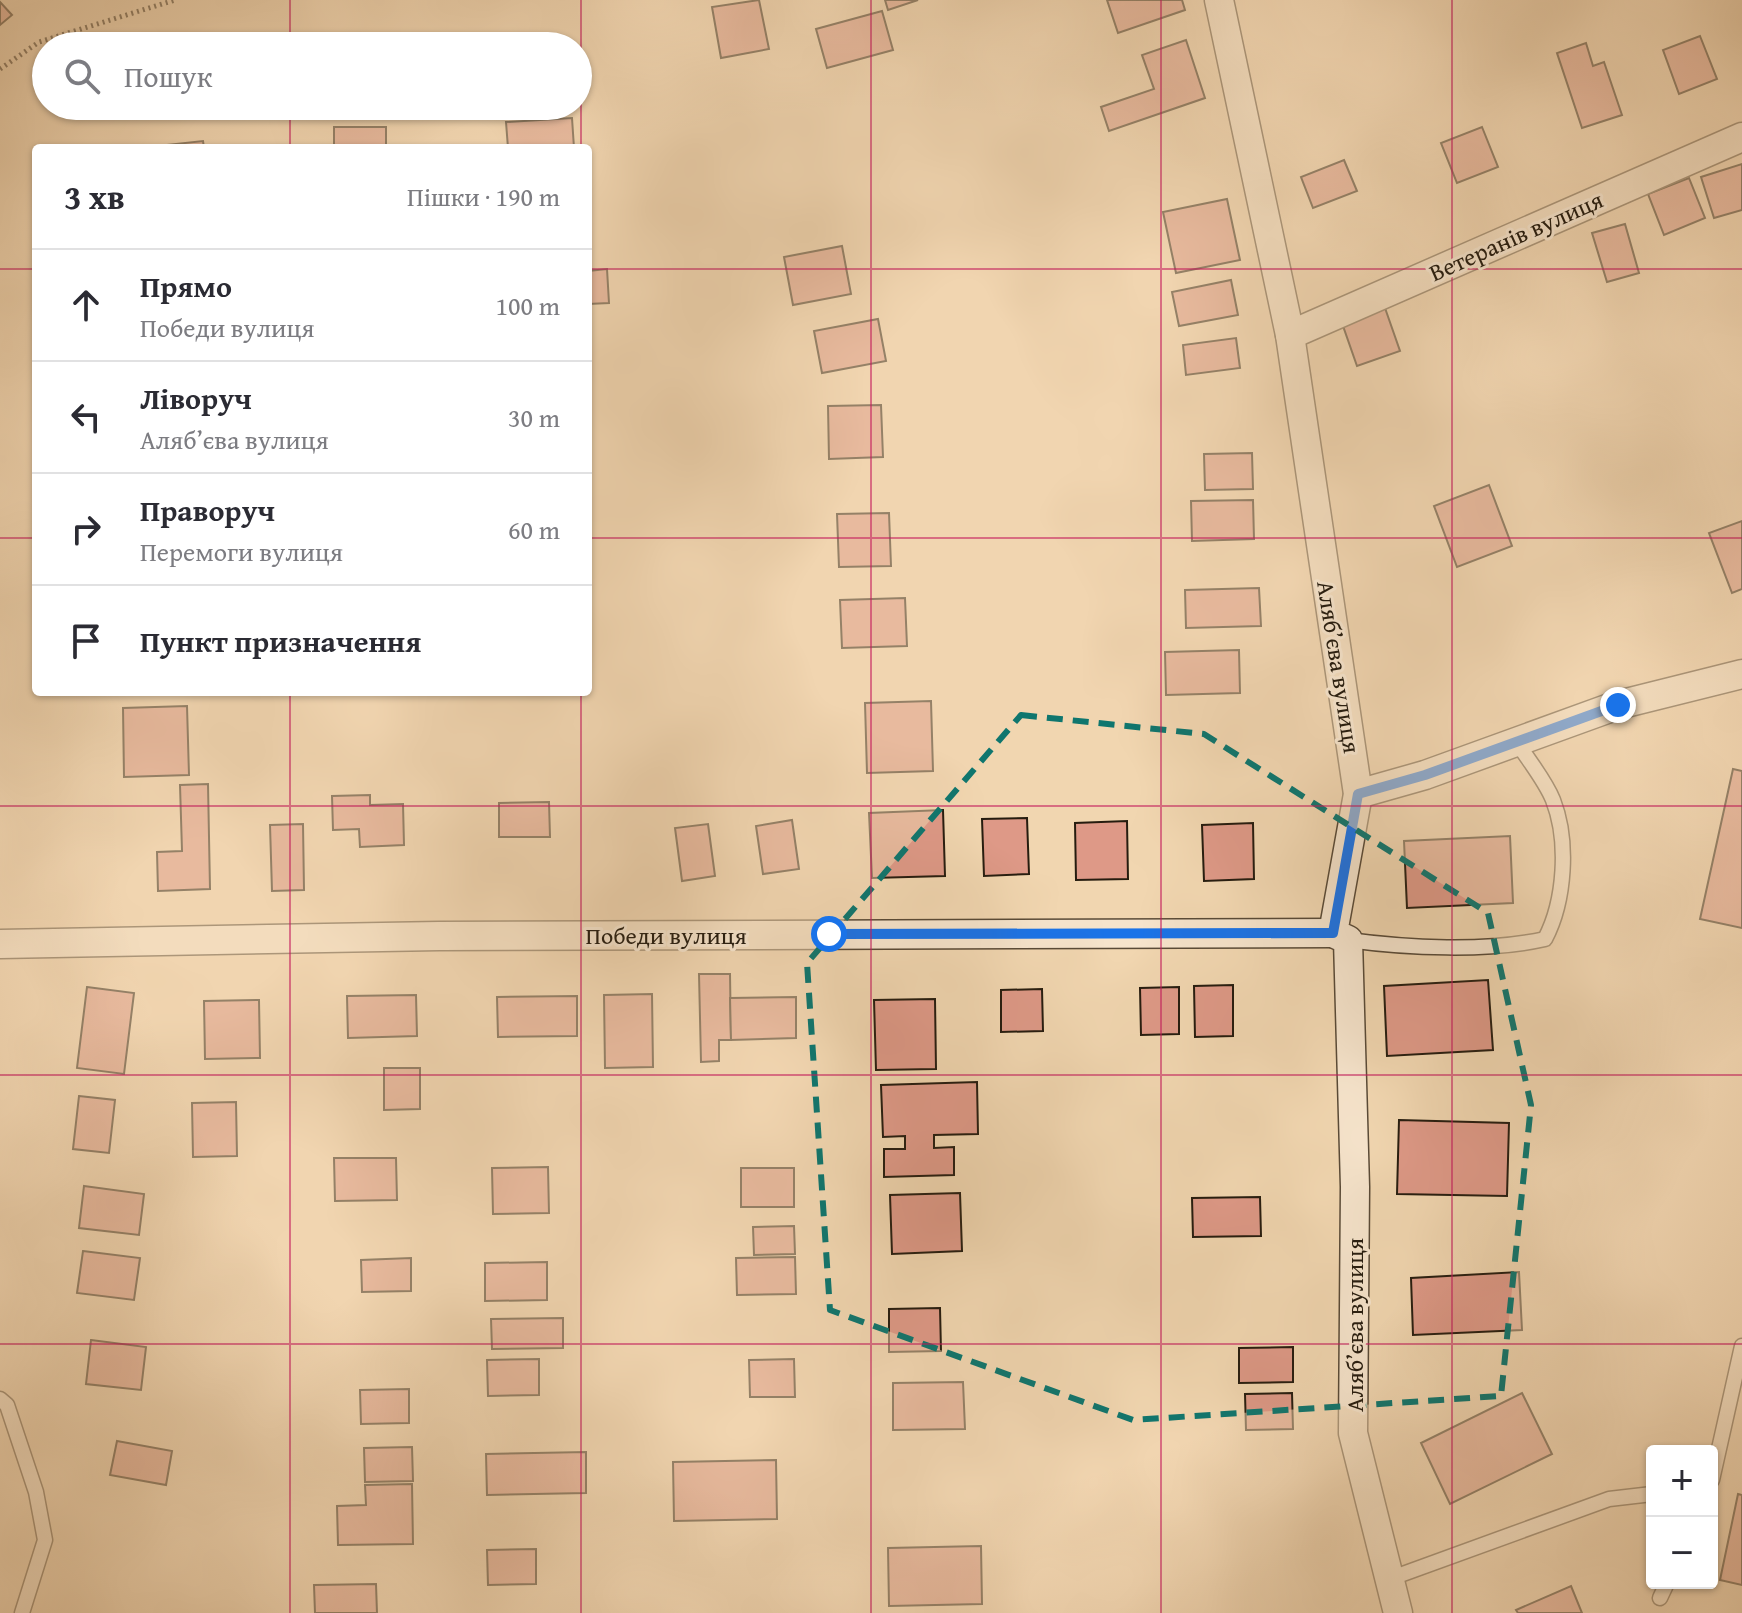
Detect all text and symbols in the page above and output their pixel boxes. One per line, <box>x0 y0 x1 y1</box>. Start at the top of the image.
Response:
search box <box>32 32 592 120</box>
icon: search <box>60 54 104 98</box>
text: Пошук <box>124 54 212 98</box>
text: 3 хв <box>64 172 125 221</box>
text: Пішки · 190 m <box>407 177 560 216</box>
street label: Ветеранів вулиця <box>1423 182 1609 290</box>
text: Прямо <box>140 264 232 308</box>
icon: ahead <box>64 283 108 327</box>
text: 100 m <box>495 286 560 325</box>
text: Победи вулиця <box>140 308 315 347</box>
text: Ліворуч <box>140 376 252 420</box>
icon: left <box>64 395 108 439</box>
text: 30 m <box>508 398 560 437</box>
text: Аляб’єва вулиця <box>140 420 329 459</box>
text: Праворуч <box>140 488 275 532</box>
icon: right <box>64 507 108 551</box>
text: 60 m <box>508 510 560 549</box>
text: Перемоги вулиця <box>140 532 343 571</box>
street label: Аляб’єва вулиця <box>1308 578 1370 756</box>
icon: arrive <box>64 619 108 663</box>
text: Пункт призначення <box>140 619 421 663</box>
route end <box>1600 687 1636 723</box>
route start <box>811 916 847 952</box>
street label: Победи вулиця <box>585 918 747 953</box>
street label: Аляб’єва вулиця <box>1337 1238 1372 1412</box>
map controls <box>1646 1445 1718 1589</box>
button: + <box>1646 1445 1718 1517</box>
button: − <box>1646 1517 1718 1589</box>

